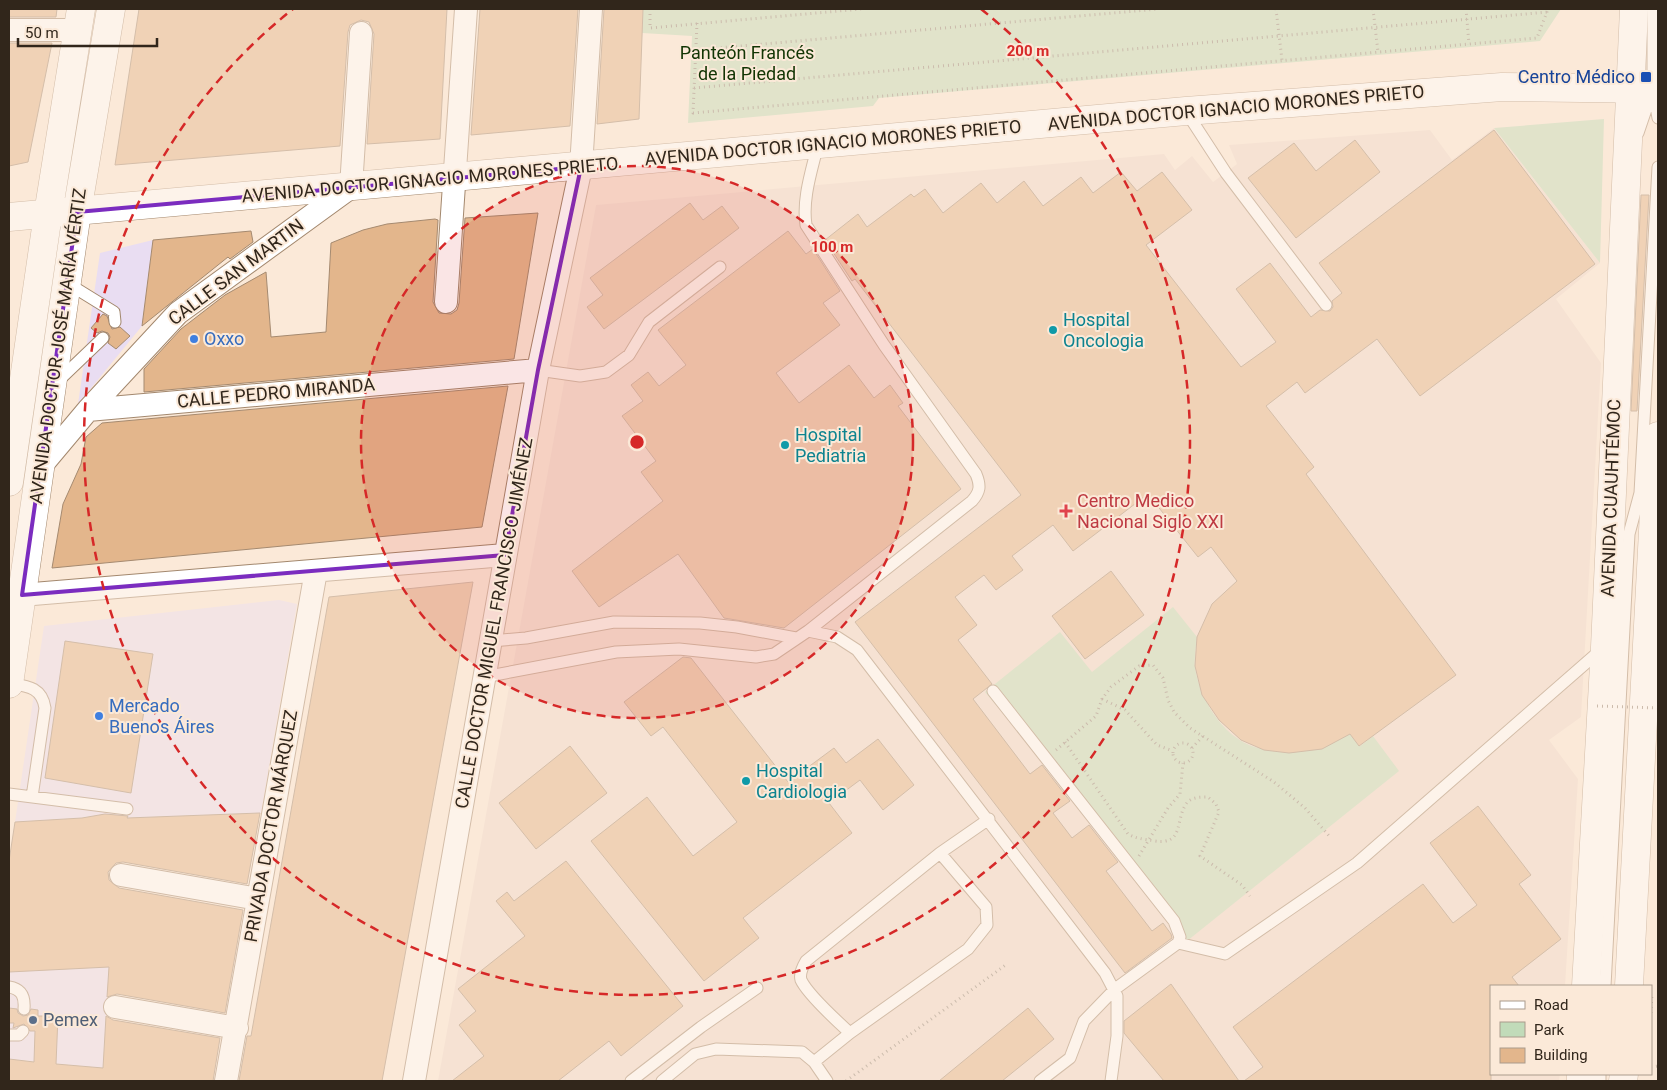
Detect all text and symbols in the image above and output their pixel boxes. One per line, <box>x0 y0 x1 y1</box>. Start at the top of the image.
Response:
scale bar <box>18 15 156 47</box>
text: 50 m <box>25 24 59 42</box>
park label: Panteón Francés de la Piedad <box>680 42 814 84</box>
text: 200 m <box>1007 42 1049 60</box>
place label: Centro Médico <box>1518 66 1635 87</box>
marker: Centro Médico <box>1639 70 1653 84</box>
street label: AVENIDA DOCTOR IGNACIO MORONES PRIETO <box>1047 81 1425 134</box>
street label: AVENIDA DOCTOR IGNACIO MORONES PRIETO <box>644 116 1022 169</box>
street label: AVENIDA DOCTOR IGNACIO MORONES PRIETO <box>241 153 619 206</box>
street label: AVENIDA DOCTOR JOSÉ MARÍA VÉRTIZ <box>25 187 90 505</box>
street label: CALLE SAN MARTIN <box>164 214 307 329</box>
text: 100 m <box>811 238 853 256</box>
place label: Hospital Oncologia <box>1063 309 1144 351</box>
marker: Hospital Oncologia <box>1047 324 1059 336</box>
place label: Oxxo <box>204 328 244 349</box>
marker: Oxxo <box>188 333 200 345</box>
street label: CALLE PEDRO MIRANDA <box>176 373 376 412</box>
street label: AVENIDA CUAUHTÉMOC <box>1597 399 1624 597</box>
place label: Hospital Pediatria <box>795 424 866 466</box>
centre of rings <box>628 433 646 451</box>
street label: CALLE DOCTOR MIGUEL FRANCISCO JIMÉNEZ <box>450 435 537 810</box>
marker: Hospital Pediatria <box>779 439 791 451</box>
place label: Centro Medico Nacional Siglo XXI <box>1077 490 1224 532</box>
marker: Centro Medico Nacional Siglo XXI <box>1059 504 1073 518</box>
place label: Mercado Buenos Áires <box>109 695 215 737</box>
street label: PRIVADA DOCTOR MÁRQUEZ <box>240 708 301 944</box>
marker: Mercado Buenos Áires <box>93 710 105 722</box>
place label: Hospital Cardiologia <box>756 760 847 802</box>
marker: Hospital Cardiologia <box>740 775 752 787</box>
legend <box>1490 985 1652 1075</box>
text: Road <box>1534 996 1568 1014</box>
place label: Pemex <box>43 1009 98 1030</box>
marker: Pemex <box>27 1014 39 1026</box>
text: Park <box>1534 1021 1565 1039</box>
text: Building <box>1534 1046 1588 1064</box>

